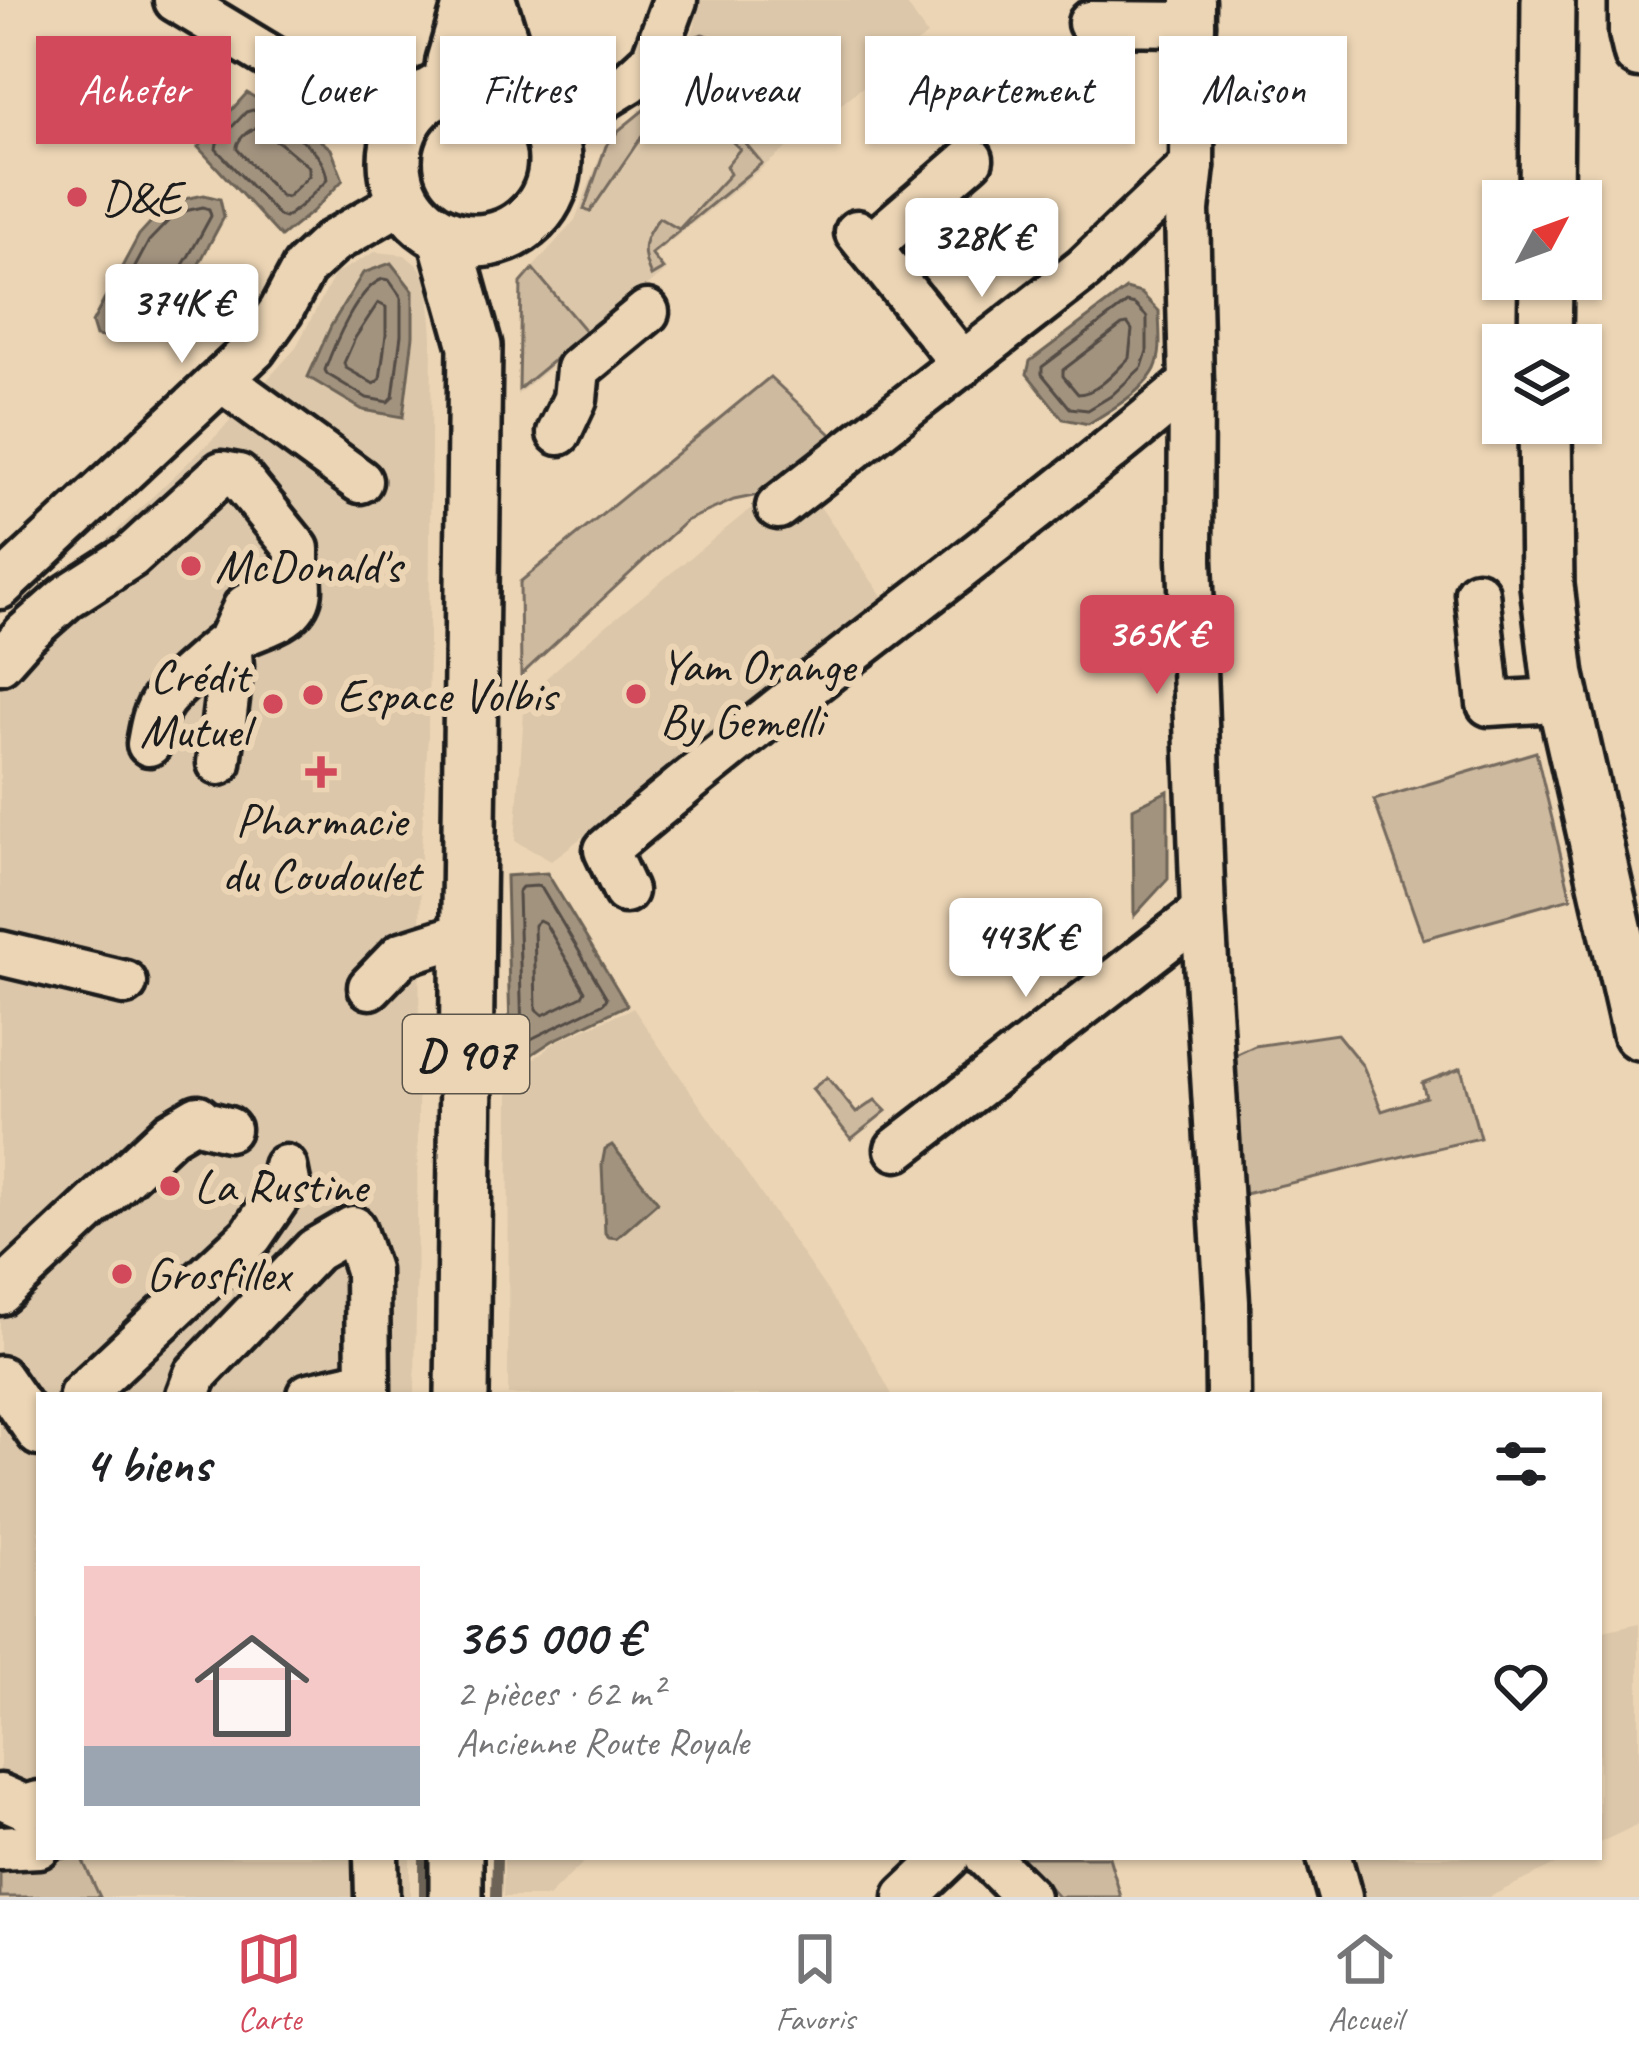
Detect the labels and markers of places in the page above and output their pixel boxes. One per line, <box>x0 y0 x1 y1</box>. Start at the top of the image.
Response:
place label: D&E <box>101 167 187 227</box>
marker: D&E <box>64 184 90 210</box>
pin: 328K € <box>884 198 1080 300</box>
pin: 374K € <box>84 264 280 366</box>
place label: McDonald's <box>215 536 406 596</box>
marker: McDonald's <box>178 553 204 579</box>
pin: 365K € <box>1059 595 1255 697</box>
place label: Yam Orange By Gemelli <box>660 636 858 751</box>
place label: Crédit Mutuel <box>140 646 257 761</box>
place label: Espace Volbis <box>337 665 560 725</box>
marker: Yam Orange By Gemelli <box>623 681 649 707</box>
marker: Espace Volbis <box>300 682 326 708</box>
marker: Crédit Mutuel <box>260 691 286 717</box>
marker: Pharmacie du Coudoulet <box>308 759 334 785</box>
place label: Pharmacie du Coudoulet <box>222 790 424 905</box>
pin: 443K € <box>928 898 1124 1000</box>
place label: La Rustine <box>194 1156 371 1216</box>
marker: La Rustine <box>157 1173 183 1199</box>
place label: Grosfillex <box>146 1244 294 1304</box>
marker: Grosfillex <box>109 1261 135 1287</box>

